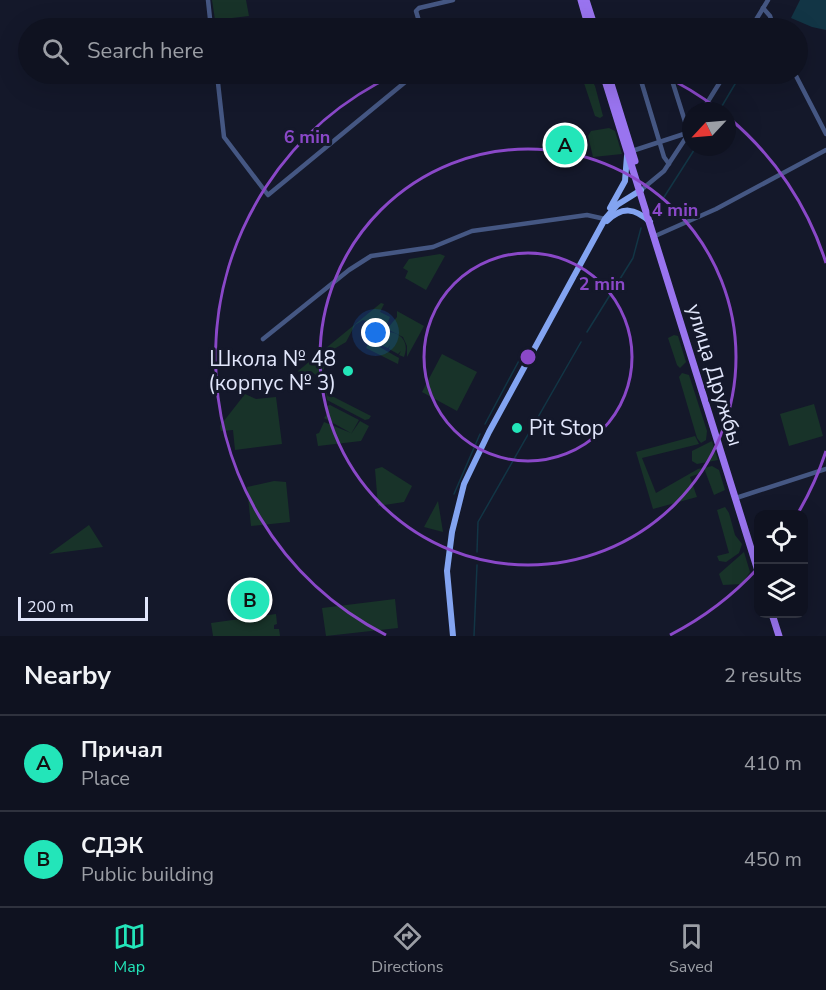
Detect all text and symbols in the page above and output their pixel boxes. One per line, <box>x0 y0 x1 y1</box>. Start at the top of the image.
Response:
search box <box>18 18 808 84</box>
icon: search <box>39 35 72 68</box>
text: Search here <box>87 36 204 66</box>
north arrow <box>682 102 736 156</box>
pin: A <box>546 122 584 168</box>
text: 6 min <box>284 125 330 149</box>
text: 4 min <box>652 198 698 222</box>
text: 2 min <box>579 272 625 296</box>
street label: улица Дружбы <box>680 300 750 450</box>
your location <box>361 318 390 347</box>
place label: Школа № 48 (корпус № 3) <box>208 345 336 397</box>
centre of rings <box>518 347 538 367</box>
marker: Школа № 48 (корпус № 3) <box>341 364 355 378</box>
place label: Pit Stop <box>529 414 604 442</box>
marker: Pit Stop <box>510 421 524 435</box>
map controls <box>754 510 808 618</box>
button: locate <box>754 510 808 564</box>
button: layers <box>754 564 808 618</box>
pin: B <box>230 578 270 622</box>
scale bar <box>18 594 148 622</box>
text: 200 m <box>27 596 74 618</box>
text: Nearby <box>24 658 111 693</box>
text: 2 results <box>724 662 802 689</box>
text: Причал <box>81 735 163 765</box>
text: A <box>36 750 51 777</box>
text: 410 m <box>744 750 802 777</box>
text: Place <box>81 765 130 792</box>
text: СДЭК <box>81 831 143 861</box>
text: B <box>37 846 50 873</box>
text: 450 m <box>744 846 802 873</box>
text: Public building <box>81 861 214 888</box>
tab: Map <box>113 920 146 978</box>
tab: Directions <box>371 920 443 978</box>
tab: Saved <box>669 920 713 978</box>

